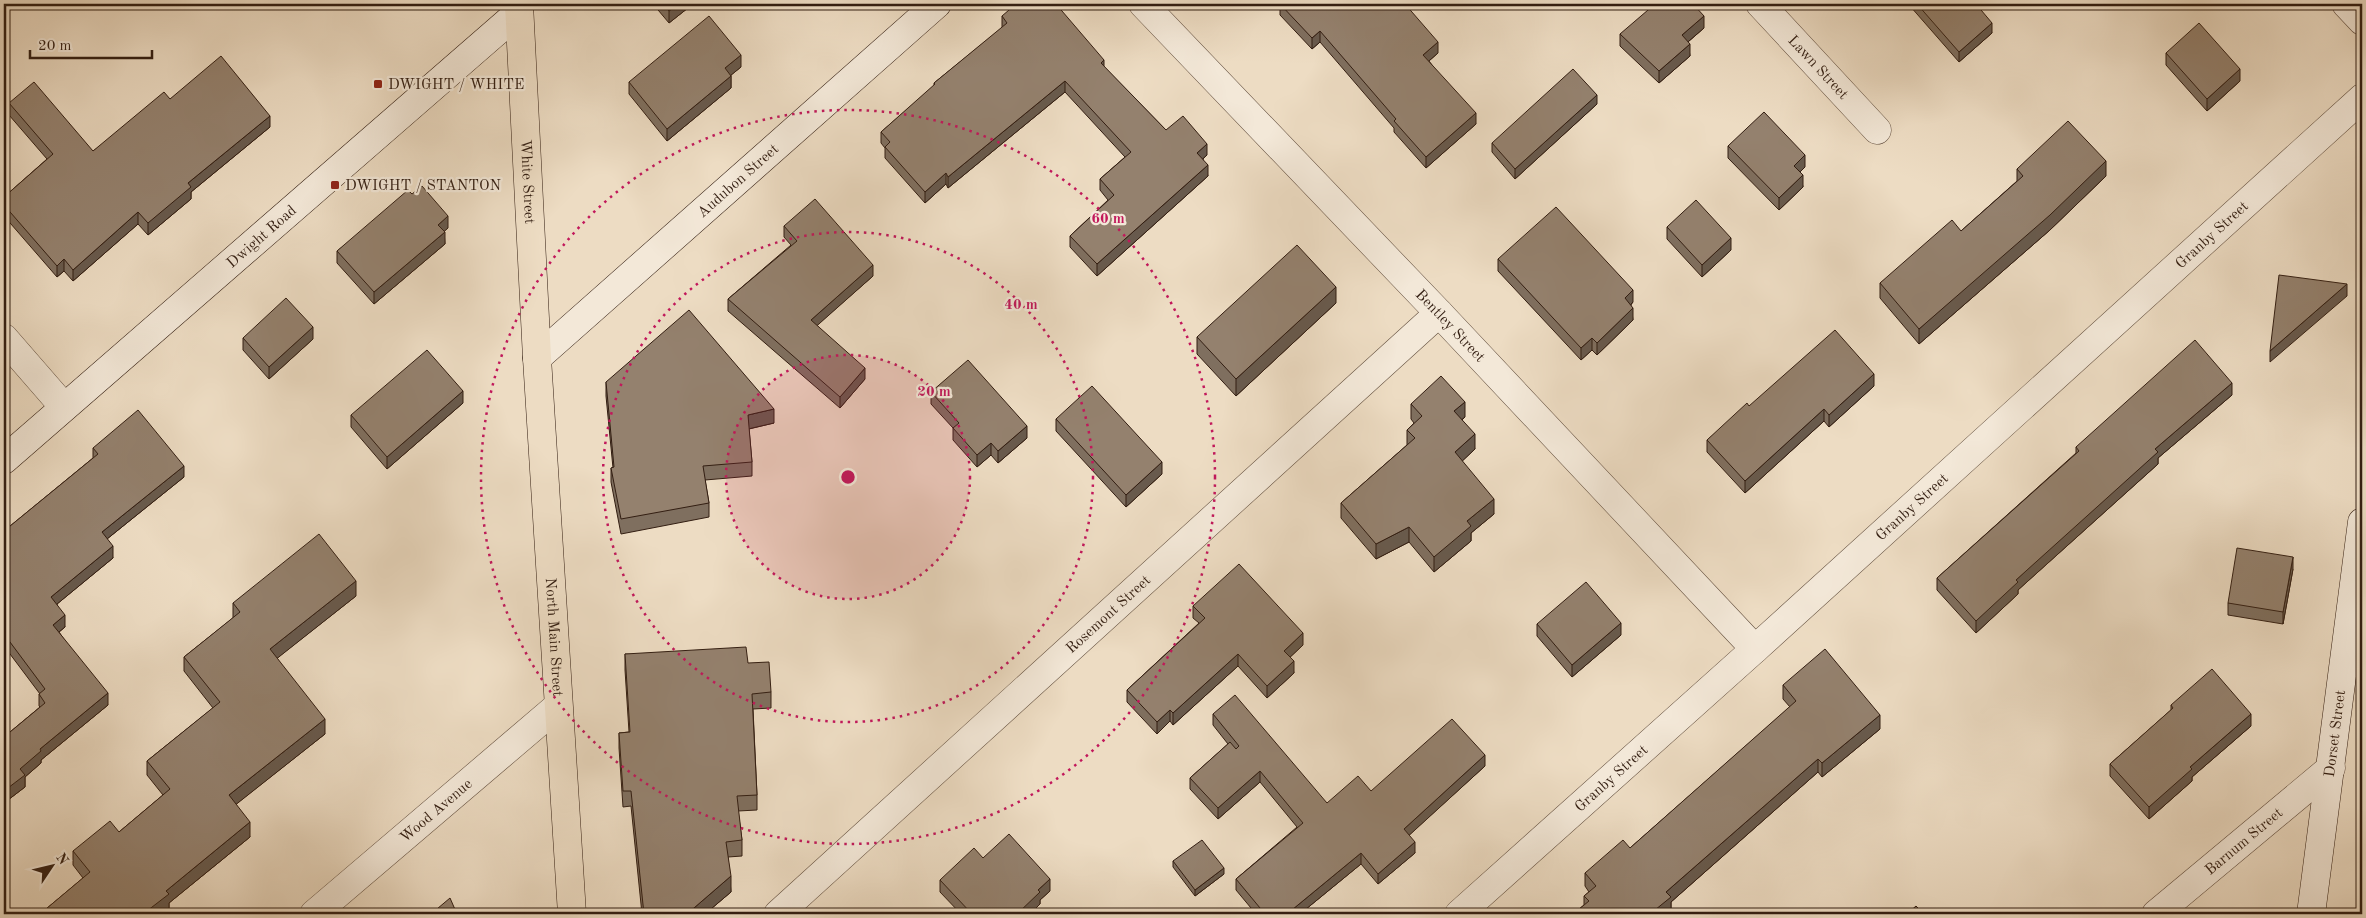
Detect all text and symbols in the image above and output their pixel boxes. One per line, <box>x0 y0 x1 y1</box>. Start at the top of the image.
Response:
scale bar <box>30 28 152 60</box>
street label: Lawn Street <box>1784 33 1850 103</box>
text: 20 m <box>38 39 72 54</box>
marker: DWIGHT / WHITE <box>372 78 384 90</box>
place label: DWIGHT / WHITE <box>388 78 524 93</box>
street label: White Street <box>517 139 536 224</box>
street label: Audubon Street <box>695 142 782 221</box>
marker: DWIGHT / STANTON <box>329 179 341 191</box>
place label: DWIGHT / STANTON <box>345 179 501 194</box>
street label: Granby Street <box>2173 199 2252 272</box>
street label: Dwight Road <box>225 203 300 271</box>
text: 60 m <box>1091 212 1125 227</box>
street label: Bentley Street <box>1412 287 1487 366</box>
text: 40 m <box>1004 298 1038 313</box>
text: 20 m <box>917 385 951 400</box>
centre of rings <box>839 468 857 486</box>
street label: Granby Street <box>1874 471 1952 544</box>
street label: Rosemont Street <box>1064 573 1154 657</box>
street label: North Main Street <box>542 577 564 697</box>
street label: Dorset Street <box>2323 689 2349 778</box>
street label: Granby Street <box>1573 743 1651 815</box>
street label: Wood Avenue <box>398 777 476 846</box>
street label: Barnum Street <box>2203 806 2286 879</box>
north arrow <box>28 840 78 890</box>
text: N <box>53 851 71 868</box>

